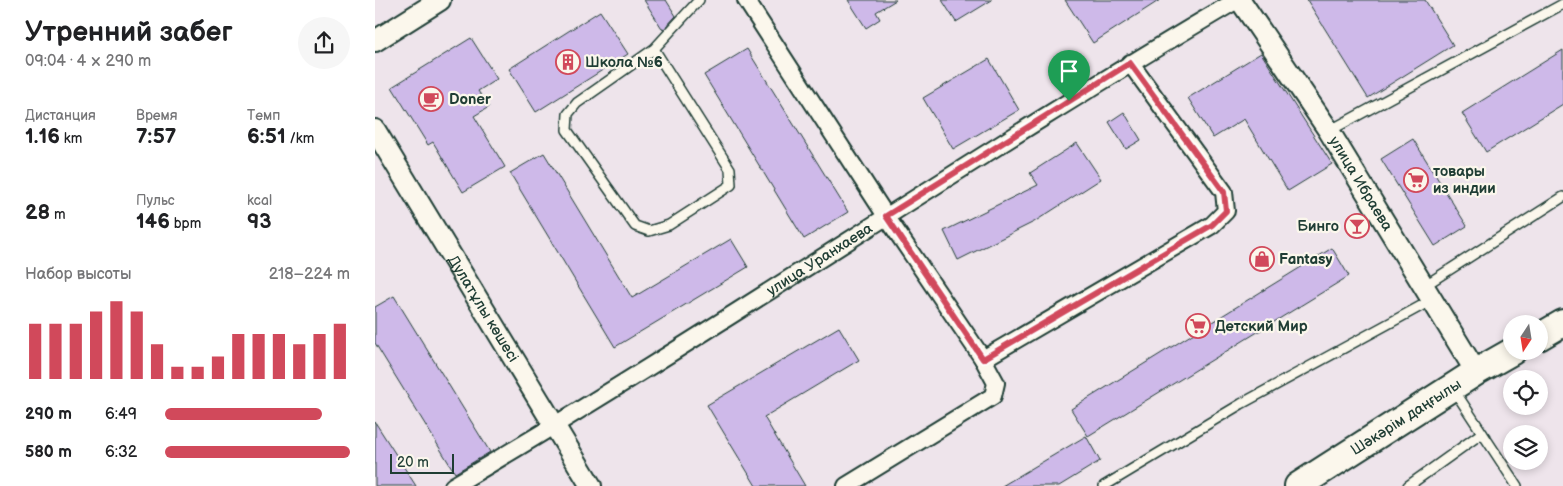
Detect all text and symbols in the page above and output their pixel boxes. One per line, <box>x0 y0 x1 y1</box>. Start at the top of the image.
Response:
text: Утренний забег <box>25 16 233 49</box>
button: share <box>298 17 350 69</box>
building icon: Школа №6 <box>555 49 581 75</box>
pin <box>1048 50 1090 101</box>
text: 09:04 · 4 × 290 m <box>25 52 151 71</box>
place label: Школа №6 <box>585 53 663 72</box>
icon: arrive <box>1055 57 1083 85</box>
cafe icon: Doner <box>418 86 444 112</box>
place label: Doner <box>449 90 492 109</box>
text: Дистанция <box>25 107 96 124</box>
text: Время <box>136 107 178 124</box>
text: Темп <box>247 107 280 124</box>
text: 1.16 <box>25 124 60 149</box>
text: 7:57 <box>136 124 176 149</box>
text: 6:51 <box>247 124 286 149</box>
text: km <box>60 130 82 147</box>
text: /km <box>286 130 314 147</box>
street label: улица Ибраева <box>1325 133 1397 235</box>
place label: товары из индии <box>1433 162 1496 198</box>
supermarket icon: товары из индии <box>1403 167 1429 193</box>
text: Пульс <box>136 192 175 209</box>
text: kcal <box>247 192 272 209</box>
text: 28 <box>25 200 50 225</box>
text: m <box>50 206 66 223</box>
text: 146 <box>136 209 170 234</box>
text: 93 <box>247 209 272 234</box>
bar icon: Бинго <box>1344 213 1370 239</box>
text: bpm <box>170 215 201 232</box>
place label: Бинго <box>1297 217 1339 236</box>
street label: улица Уранхаева <box>763 218 876 300</box>
shop icon: Fantasy <box>1249 246 1275 272</box>
place label: Fantasy <box>1279 250 1332 269</box>
street label: Дулатұлы көшесі <box>444 252 523 366</box>
text: Набор высоты <box>25 265 132 284</box>
text: 218–224 m <box>269 265 350 284</box>
supermarket icon: Детский Мир <box>1185 313 1211 339</box>
north arrow <box>1503 315 1547 360</box>
map controls <box>1503 315 1548 470</box>
place label: Детский Мир <box>1215 317 1308 336</box>
button: locate <box>1503 370 1548 415</box>
street label: Шәкәрім даңғылы <box>1347 375 1465 459</box>
text: 290 m <box>25 405 72 424</box>
text: 6:49 <box>105 405 137 424</box>
button: layers <box>1503 425 1548 470</box>
text: 580 m <box>25 443 72 462</box>
text: 6:32 <box>105 443 137 462</box>
scale bar <box>390 451 454 474</box>
text: 20 m <box>397 454 429 471</box>

